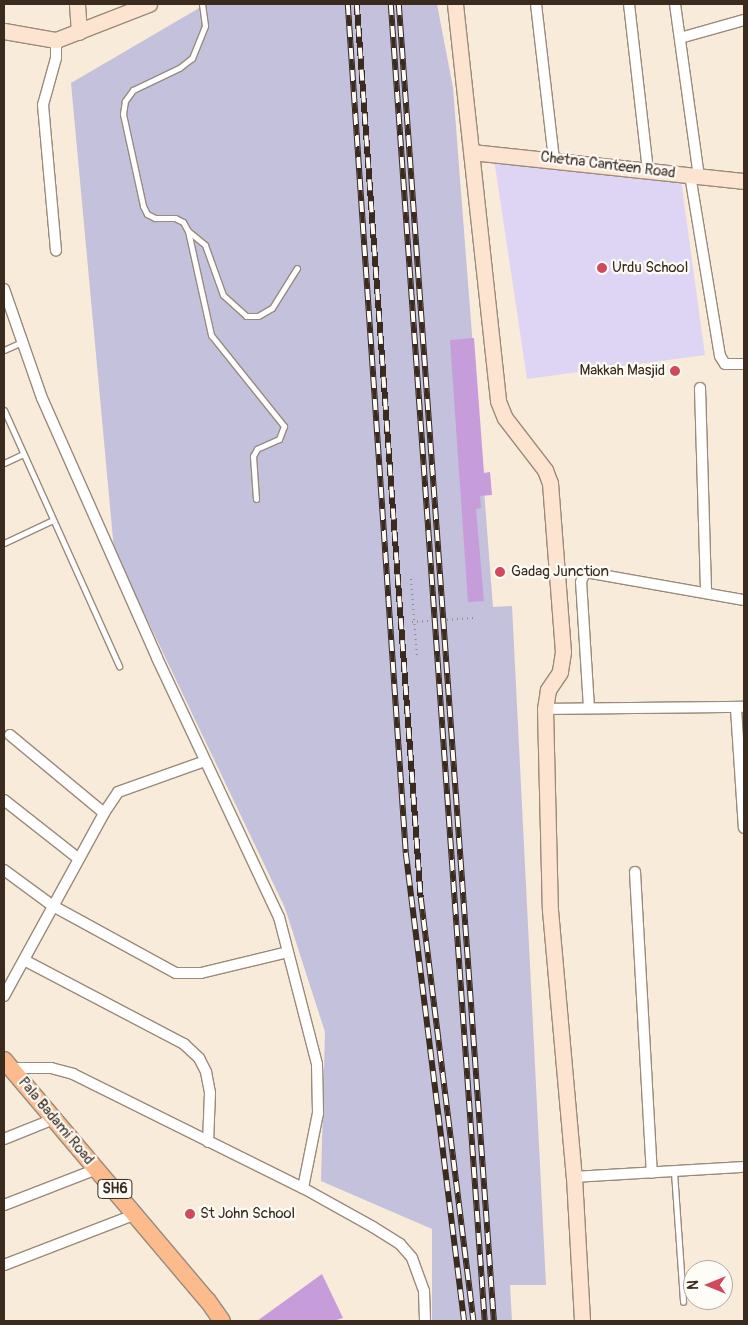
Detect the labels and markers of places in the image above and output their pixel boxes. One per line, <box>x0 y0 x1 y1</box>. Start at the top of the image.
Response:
place label: Urdu School <box>612 259 688 277</box>
marker: Urdu School <box>596 262 608 274</box>
place label: Makkah Masjid <box>580 362 665 380</box>
marker: Makkah Masjid <box>669 365 681 377</box>
place label: Gadag Junction <box>511 563 609 581</box>
marker: Gadag Junction <box>493 565 507 579</box>
place label: St John School <box>200 1205 295 1223</box>
marker: St John School <box>184 1208 196 1220</box>

